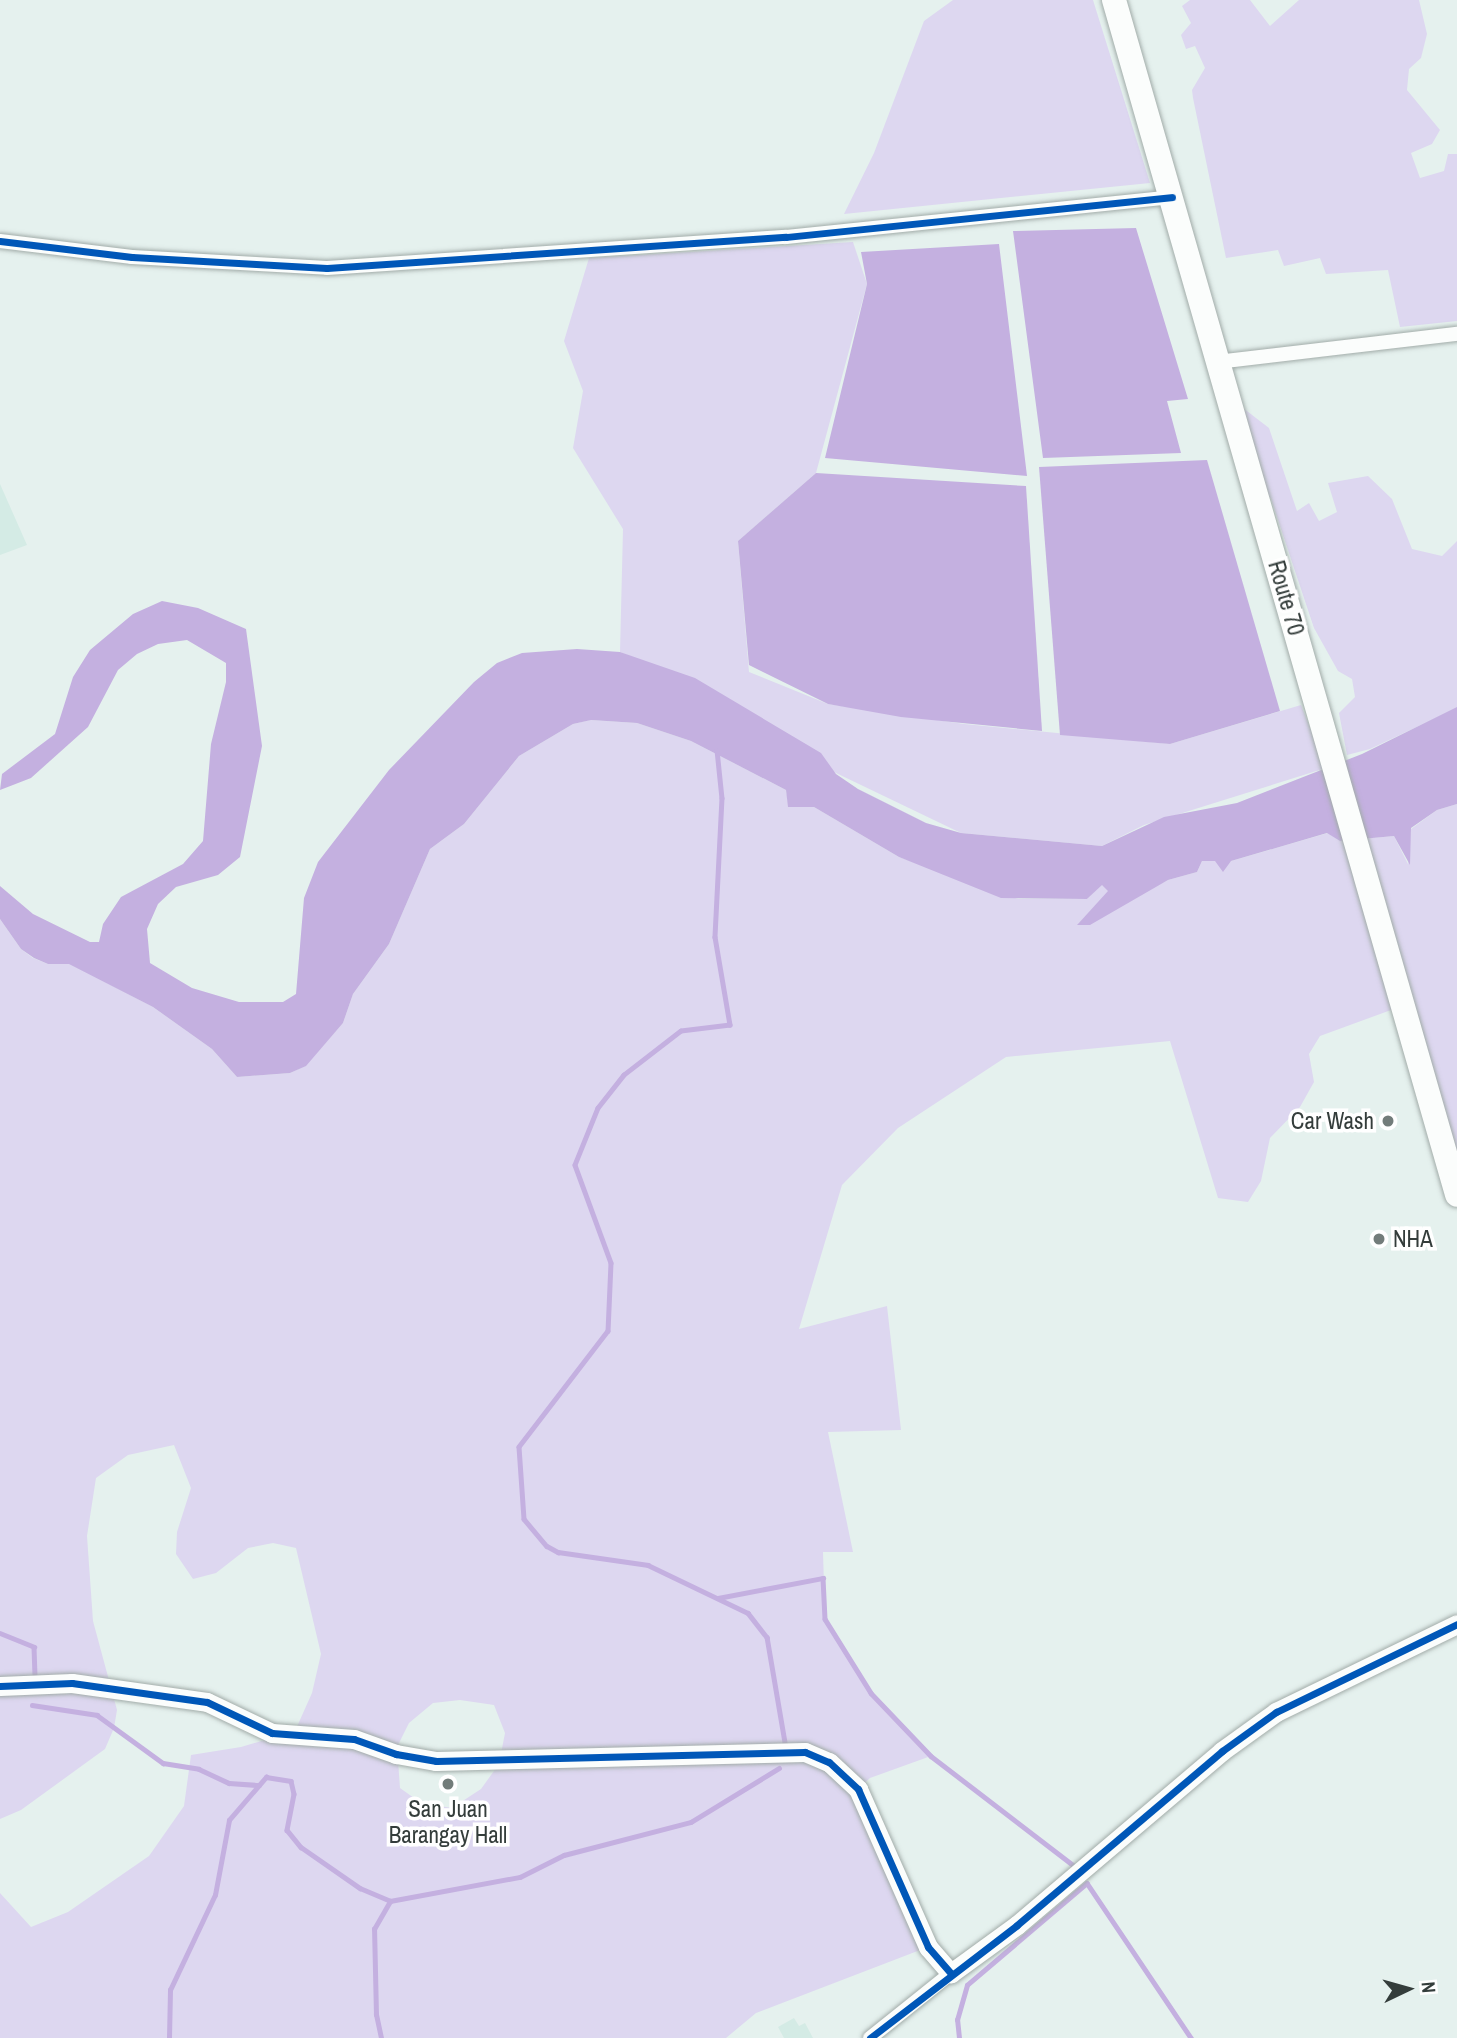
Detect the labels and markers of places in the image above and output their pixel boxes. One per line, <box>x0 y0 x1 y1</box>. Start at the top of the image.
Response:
place label: Car Wash <box>1291 1107 1374 1135</box>
marker: Car Wash <box>1380 1113 1396 1129</box>
place label: NHA <box>1393 1225 1433 1253</box>
marker: NHA <box>1371 1231 1387 1247</box>
marker: San Juan Barangay Hall <box>440 1776 456 1792</box>
place label: San Juan Barangay Hall <box>389 1795 507 1849</box>

